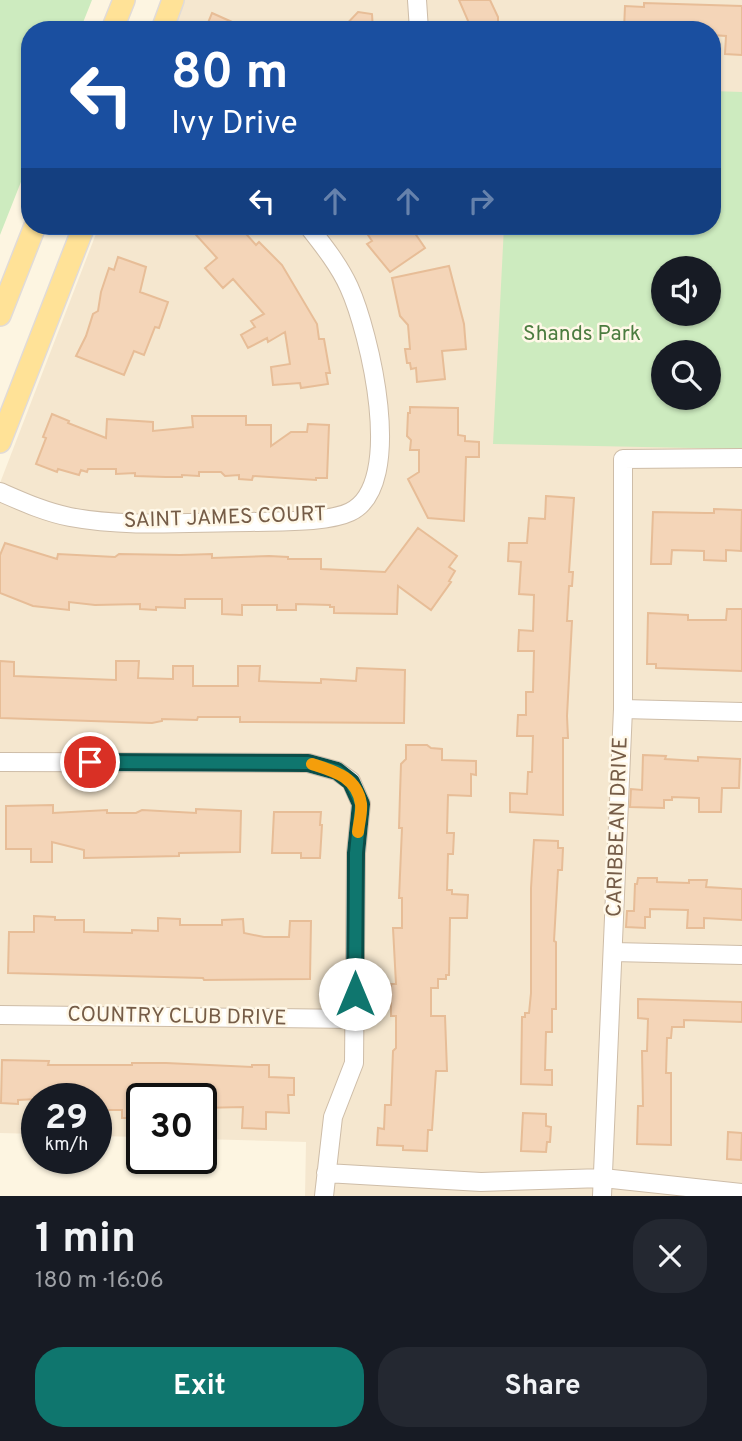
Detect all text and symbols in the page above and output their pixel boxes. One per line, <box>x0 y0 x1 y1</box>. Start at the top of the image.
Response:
text: 80 m <box>171 44 288 106</box>
icon: left <box>56 49 147 140</box>
text: Ivy Drive <box>171 105 298 145</box>
icon: left <box>243 182 281 220</box>
icon: ahead <box>316 182 354 220</box>
icon: ahead <box>389 182 427 220</box>
icon: right <box>462 182 500 220</box>
map controls <box>651 256 721 410</box>
button: sound <box>651 256 721 326</box>
park label: Shands Park <box>523 321 641 348</box>
button: search <box>651 340 721 410</box>
street label: SAINT JAMES COURT <box>123 501 327 535</box>
pin <box>60 732 120 792</box>
street label: CARIBBEAN DRIVE <box>601 736 635 918</box>
icon: arrive <box>71 743 109 781</box>
position arrow <box>318 957 392 1031</box>
street label: COUNTRY CLUB DRIVE <box>67 1002 287 1032</box>
speed limit sign: 30 <box>126 1083 217 1174</box>
text: 29 <box>45 1097 88 1141</box>
text: km/h <box>45 1134 88 1157</box>
text: 1 min <box>35 1214 136 1267</box>
button: close <box>633 1219 707 1293</box>
text: 180 m · 16:06 <box>35 1267 164 1296</box>
button: Exit <box>35 1347 364 1427</box>
button: Share <box>378 1347 707 1427</box>

